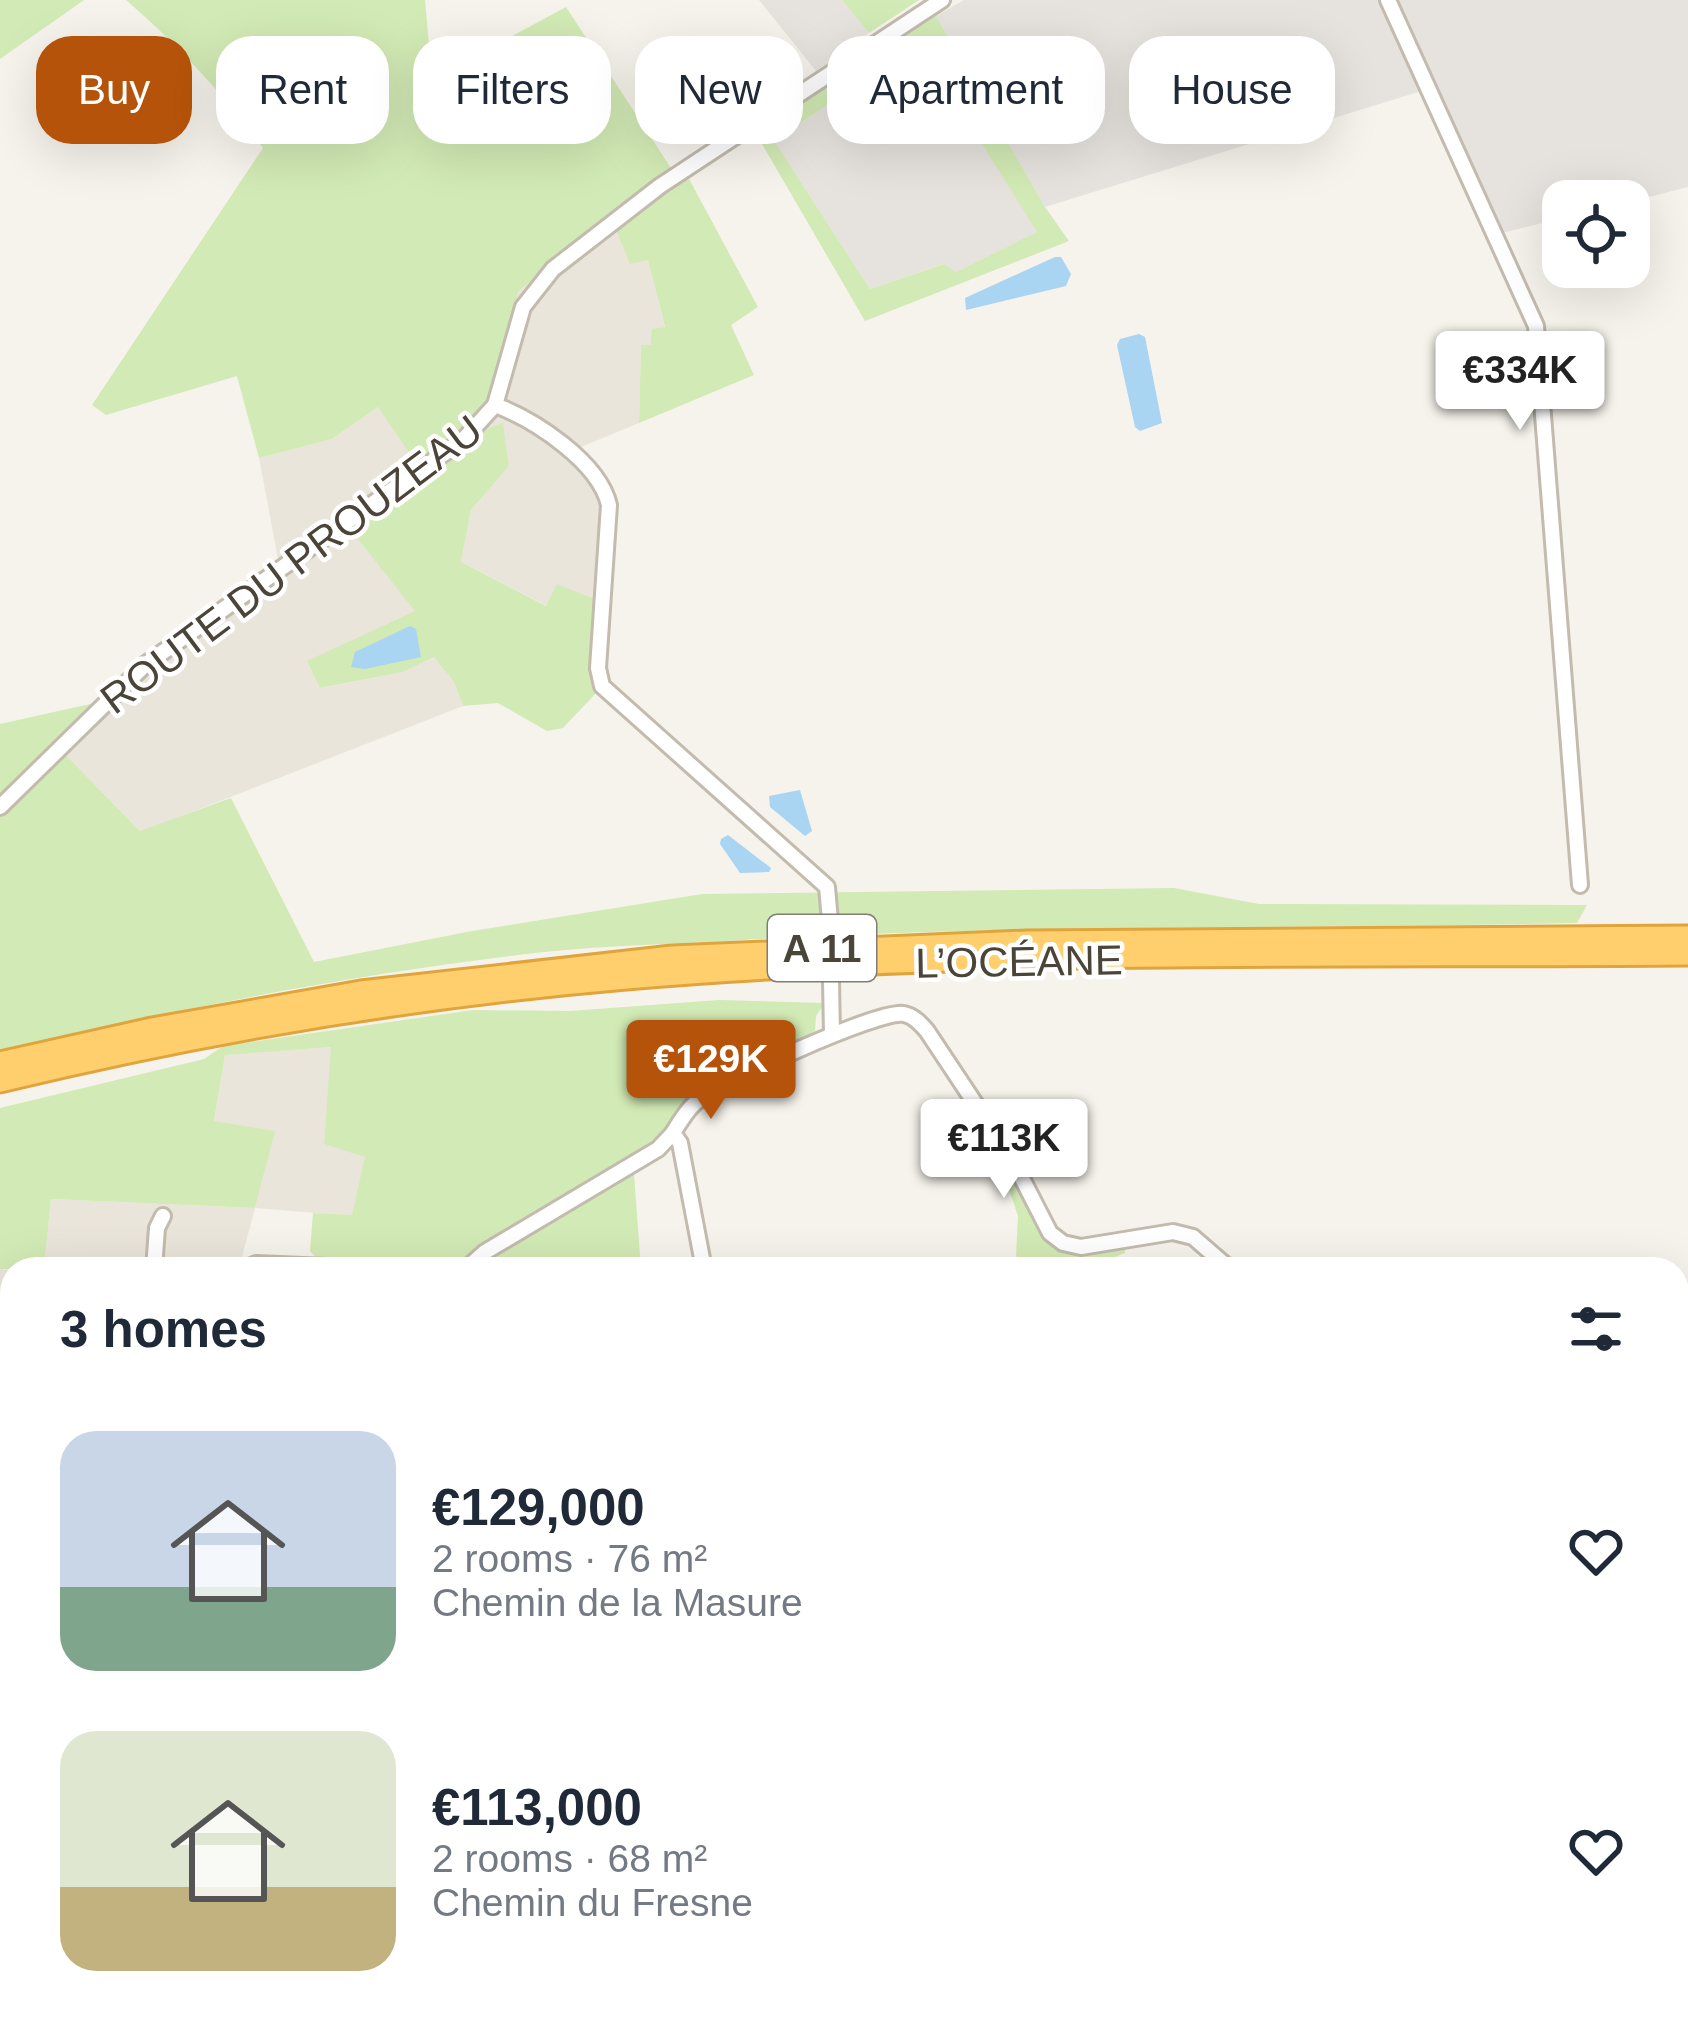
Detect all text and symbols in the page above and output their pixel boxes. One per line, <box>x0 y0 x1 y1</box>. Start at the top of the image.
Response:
chip: Buy <box>36 36 192 144</box>
chip: Rent <box>216 36 389 144</box>
chip: Filters <box>413 36 611 144</box>
chip: New <box>635 36 803 144</box>
chip: Apartment <box>827 36 1105 144</box>
chip: House <box>1129 36 1335 144</box>
map controls <box>1542 180 1650 288</box>
button: locate <box>1542 180 1650 288</box>
pin: €334K <box>1436 331 1604 433</box>
text: €334K <box>1463 348 1577 391</box>
street label: ROUTE DU PROUZEAU <box>92 406 491 723</box>
road number: A 11 <box>768 915 876 981</box>
street label: L’OCÉANE <box>915 936 1123 987</box>
pin: €129K <box>627 1020 795 1122</box>
text: €129K <box>654 1037 768 1080</box>
pin: €113K <box>920 1099 1088 1201</box>
text: €113K <box>948 1116 1060 1159</box>
icon: filters <box>1563 1296 1629 1362</box>
text: 3 homes <box>60 1301 267 1358</box>
icon: home <box>156 1479 300 1623</box>
text: €129,000 <box>432 1479 645 1536</box>
icon: heart <box>1563 1518 1629 1584</box>
text: 2 rooms · 76 m² <box>432 1537 707 1580</box>
text: Chemin de la Masure <box>432 1581 803 1624</box>
icon: home <box>156 1779 300 1923</box>
text: €113,000 <box>432 1779 642 1836</box>
icon: heart <box>1563 1818 1629 1884</box>
text: 2 rooms · 68 m² <box>432 1837 707 1880</box>
text: Chemin du Fresne <box>432 1881 753 1924</box>

